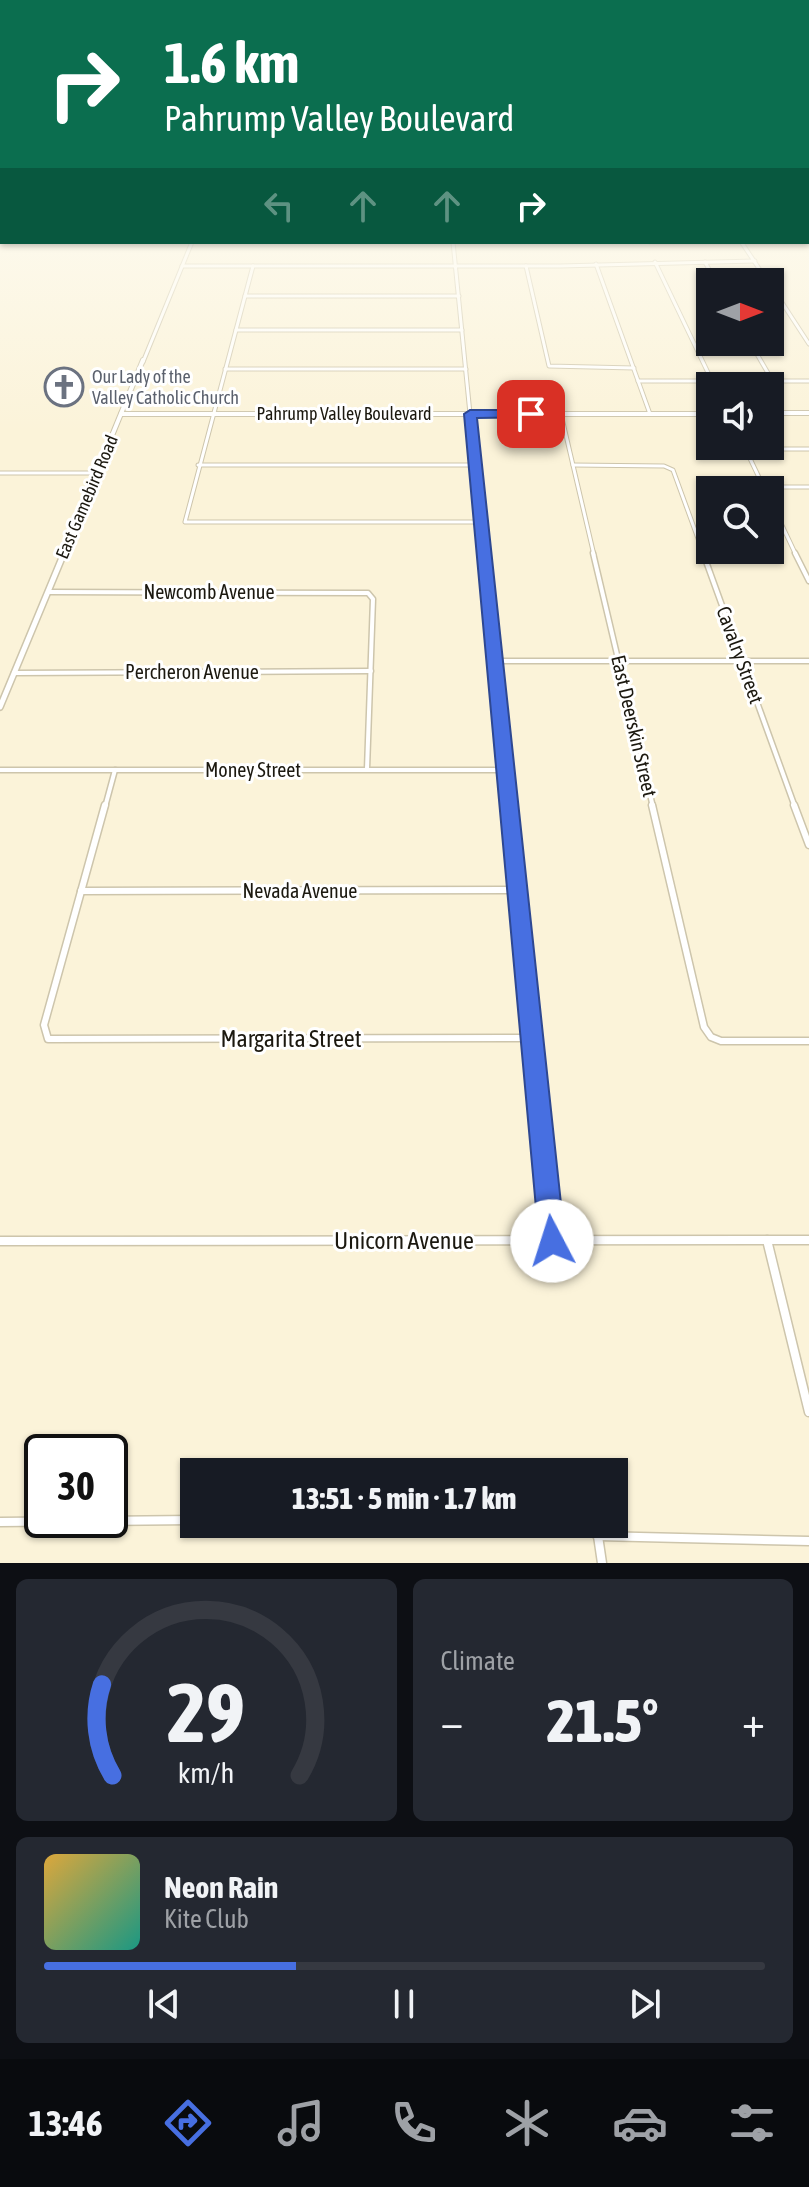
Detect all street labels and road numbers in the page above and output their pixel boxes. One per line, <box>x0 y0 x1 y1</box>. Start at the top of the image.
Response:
street label: Pahrump Valley Boulevard <box>256 403 432 424</box>
street label: East Gamebird Road <box>51 432 122 562</box>
street label: Newcomb Avenue <box>143 580 275 603</box>
street label: Cavalry Street <box>712 603 769 707</box>
street label: East Deerskin Street <box>607 653 662 799</box>
street label: Percheron Avenue <box>125 660 259 683</box>
street label: Money Street <box>205 758 301 781</box>
street label: Nevada Avenue <box>243 879 357 902</box>
street label: Margarita Street <box>220 1025 362 1052</box>
street label: Unicorn Avenue <box>334 1227 474 1254</box>

